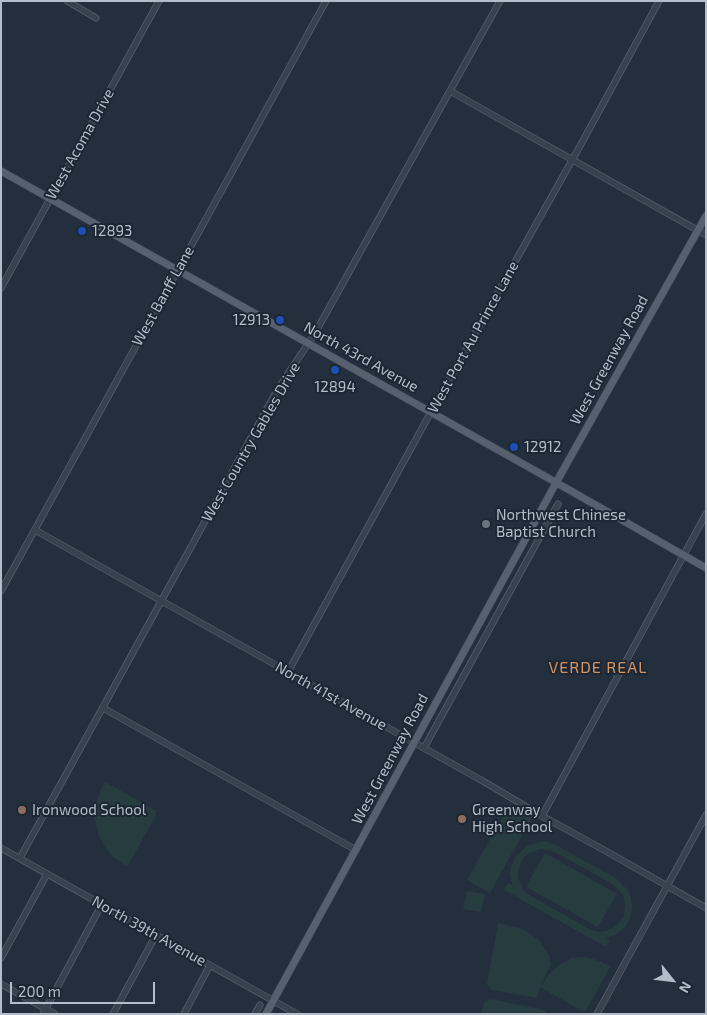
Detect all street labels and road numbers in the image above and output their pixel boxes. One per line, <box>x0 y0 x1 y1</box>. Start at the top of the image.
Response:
street label: West Acoma Drive <box>42 85 118 203</box>
street label: West Banff Lane <box>128 243 198 349</box>
street label: West Port Au Prince Lane <box>424 258 522 416</box>
street label: West Greenway Road <box>566 292 652 428</box>
street label: North 43rd Avenue <box>300 318 422 396</box>
street label: West Country Gables Drive <box>198 359 304 525</box>
street label: North 41st Avenue <box>272 658 390 734</box>
street label: West Greenway Road <box>348 691 432 827</box>
street label: North 39th Avenue <box>89 892 209 970</box>

